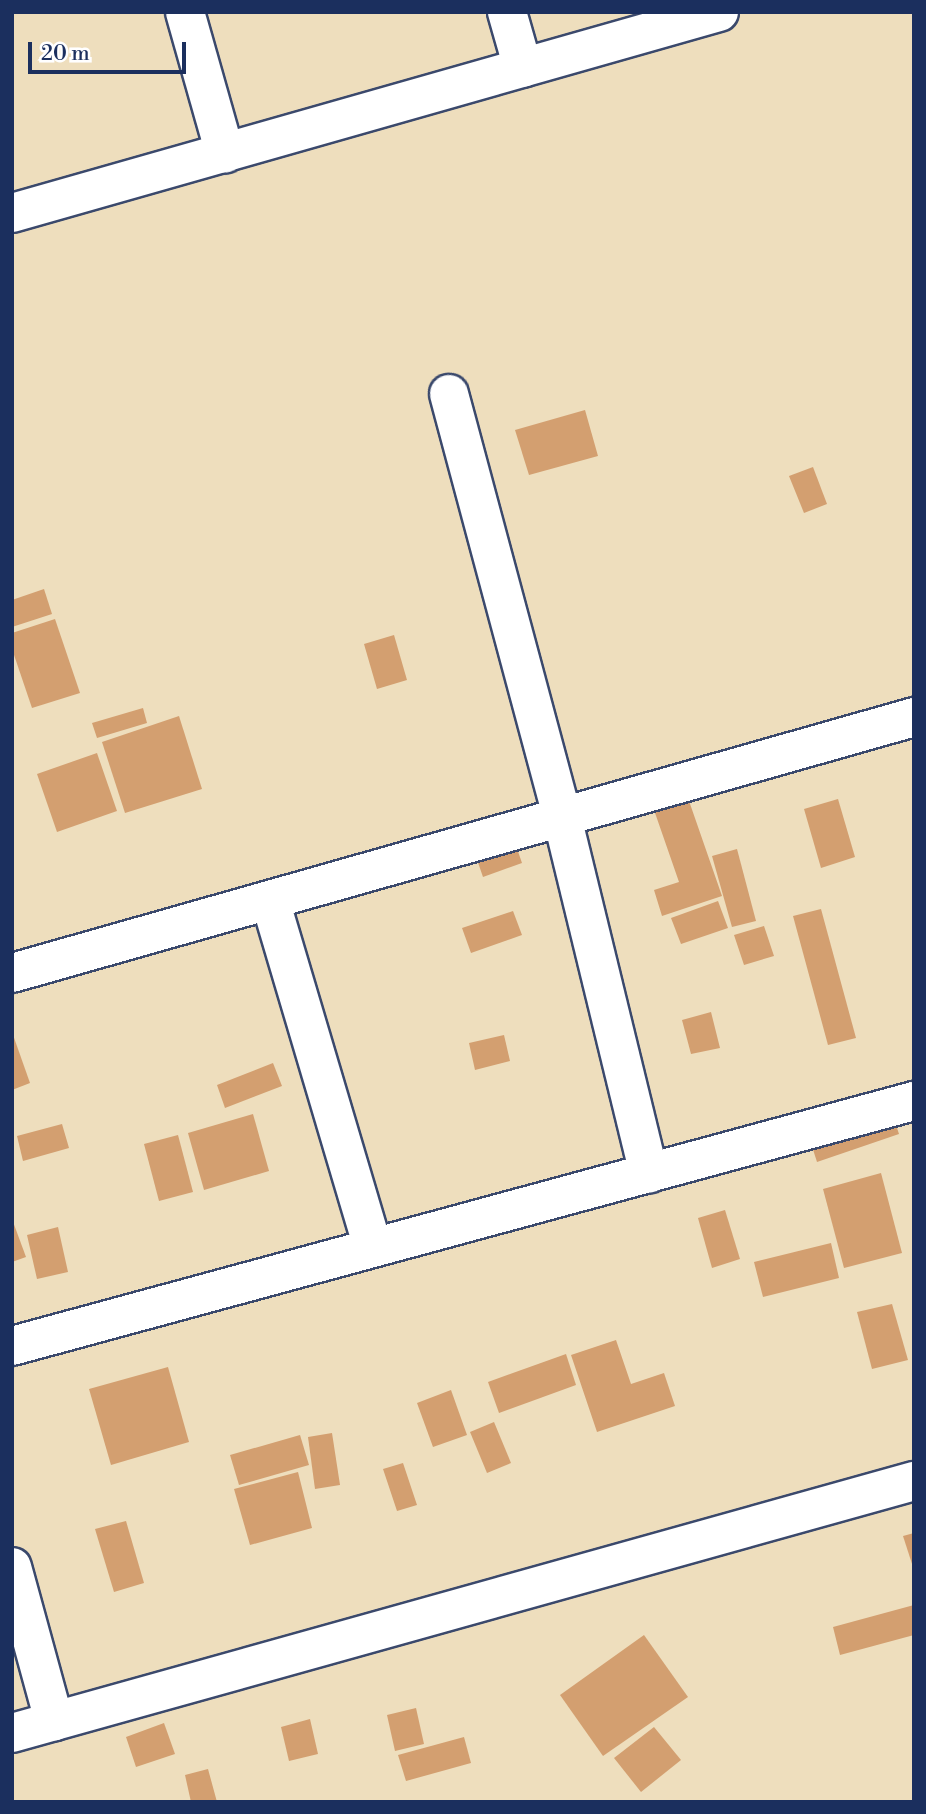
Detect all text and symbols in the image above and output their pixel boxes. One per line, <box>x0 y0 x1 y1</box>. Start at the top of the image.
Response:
scale bar <box>32 28 189 72</box>
text: 20 m <box>41 41 90 67</box>

